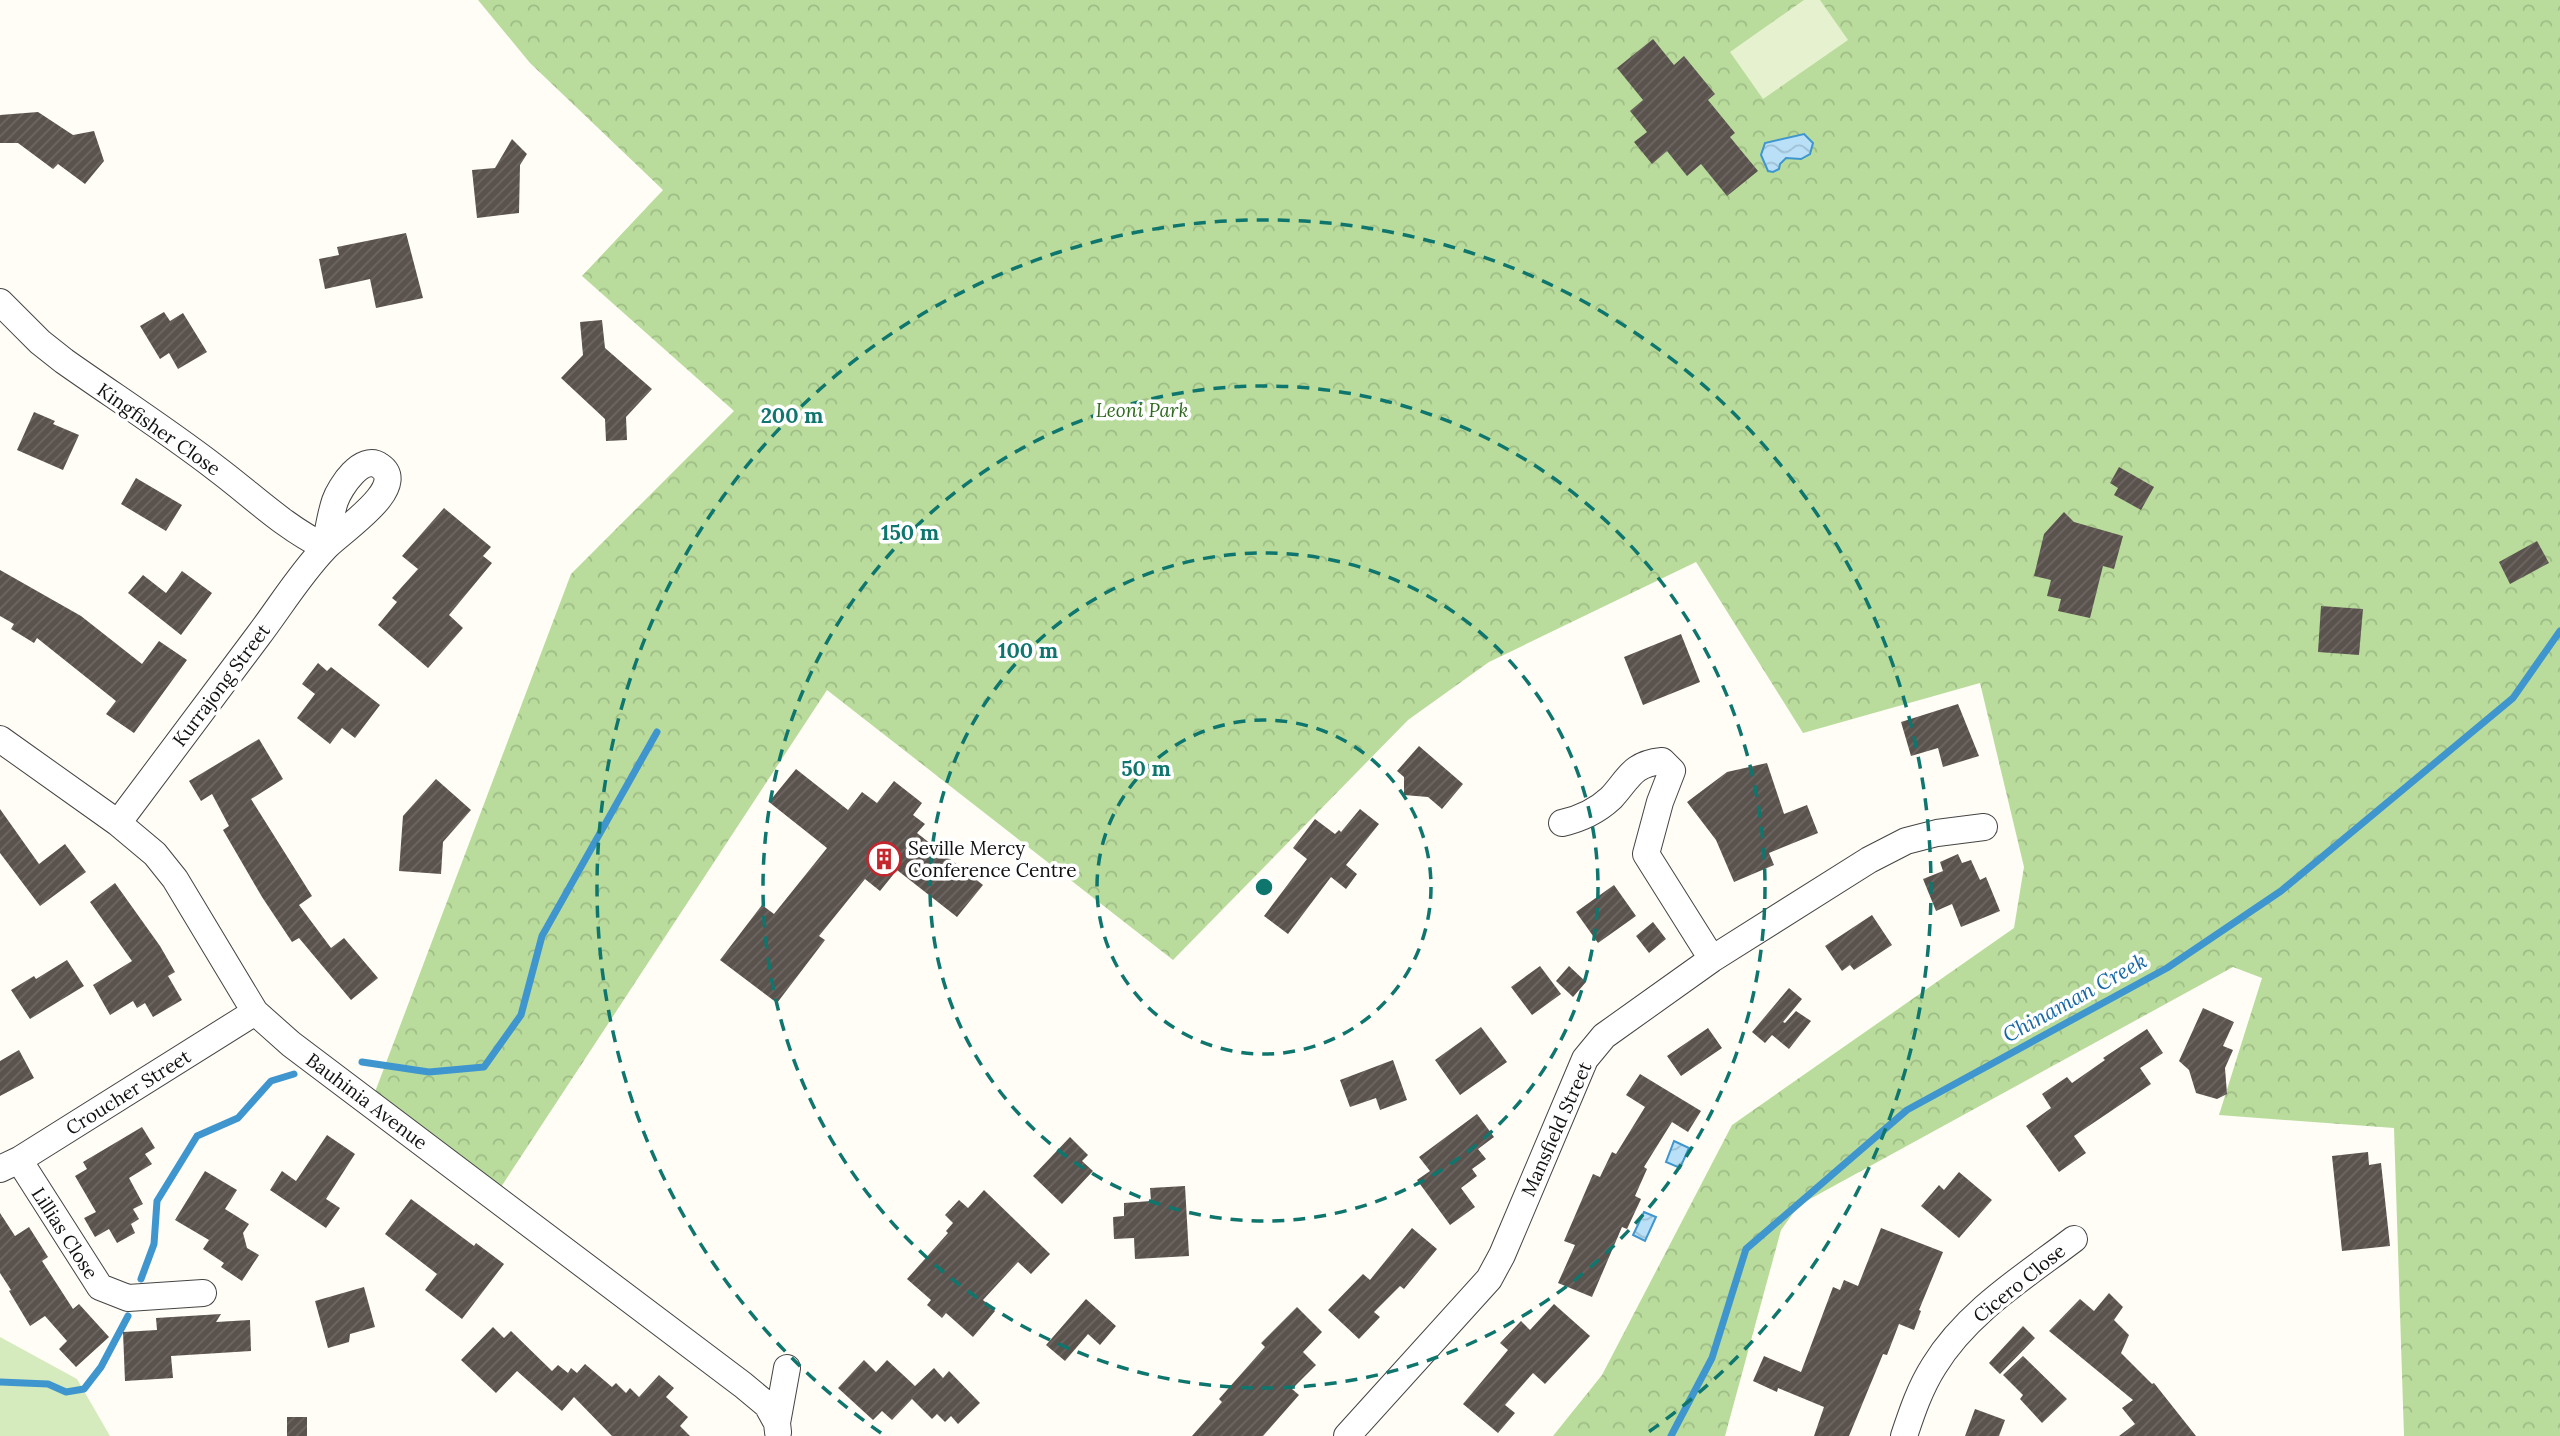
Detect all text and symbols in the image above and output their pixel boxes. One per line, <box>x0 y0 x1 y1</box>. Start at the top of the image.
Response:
street label: Kingfisher Close <box>93 378 225 480</box>
park label: Leoni Park <box>1096 398 1188 422</box>
text: 200 m <box>761 402 823 429</box>
text: 150 m <box>881 519 939 546</box>
street label: Kurrajong Street <box>167 618 275 751</box>
text: 100 m <box>998 637 1058 664</box>
text: 50 m <box>1121 755 1171 782</box>
place label: Seville Mercy Conference Centre <box>908 836 1076 882</box>
building icon: Seville Mercy Conference Centre <box>865 840 903 878</box>
centre of rings <box>1252 875 1276 899</box>
water label: Chinaman Creek <box>1998 947 2152 1048</box>
street label: Croucher Street <box>61 1044 195 1140</box>
street label: Bauhinia Avenue <box>302 1048 432 1154</box>
street label: Mansfield Street <box>1516 1057 1597 1200</box>
street label: Lillias Close <box>27 1183 103 1283</box>
street label: Cicero Close <box>1968 1238 2070 1328</box>

